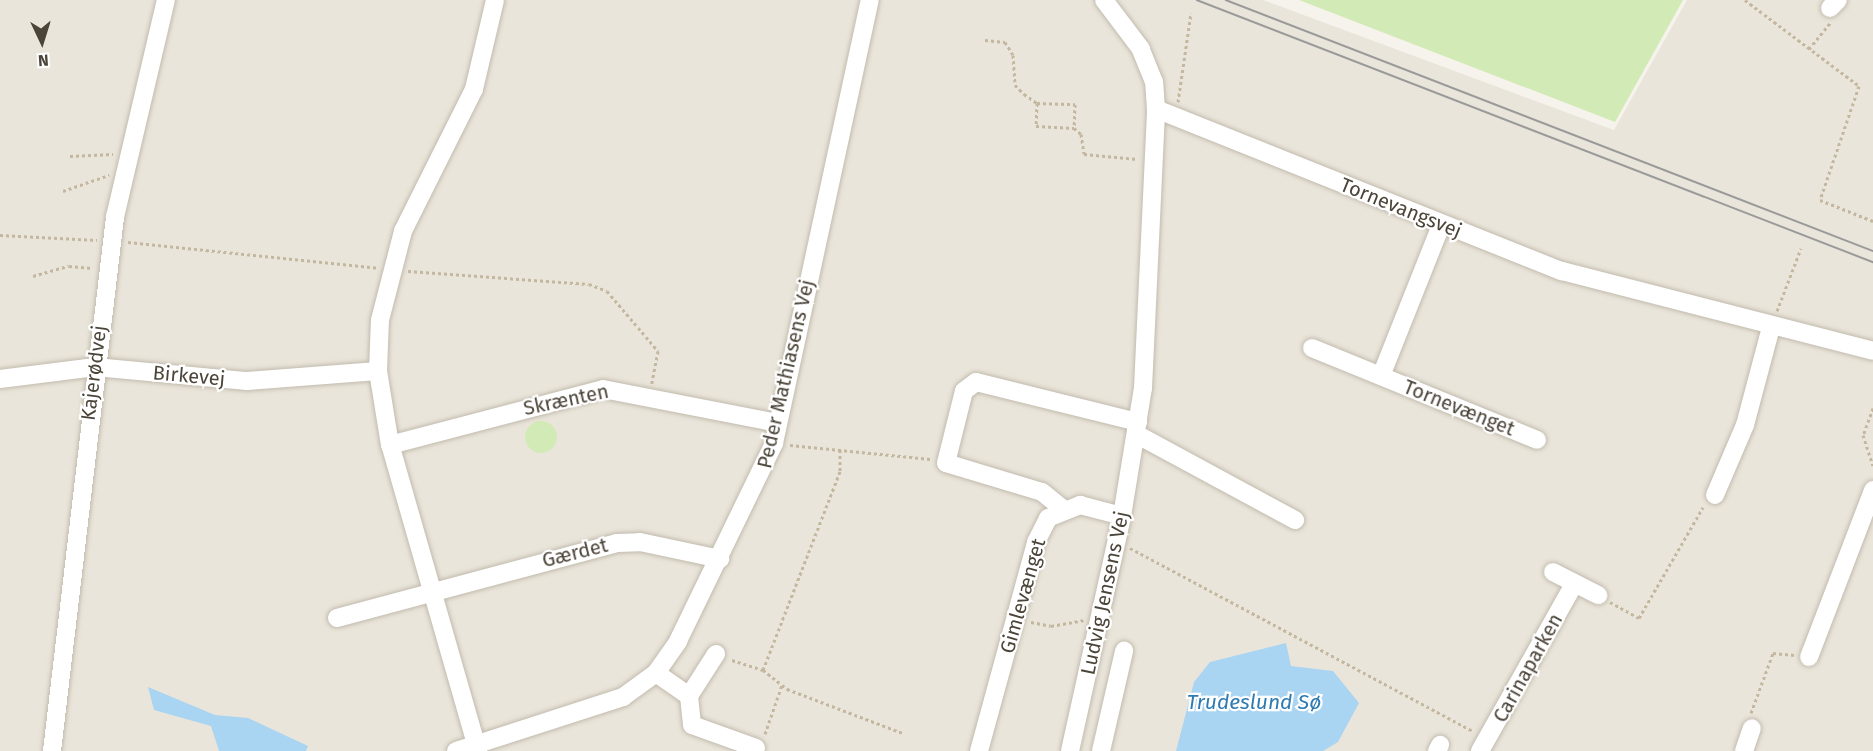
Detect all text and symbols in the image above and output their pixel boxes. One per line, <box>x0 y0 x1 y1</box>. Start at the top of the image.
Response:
north arrow <box>12 12 72 72</box>
text: N <box>37 51 49 70</box>
street label: Tornevangsvej <box>1337 173 1465 243</box>
street label: Peder Mathiasens Vej <box>753 277 819 471</box>
street label: Kajerødvej <box>76 324 112 422</box>
street label: Birkevej <box>152 361 226 391</box>
street label: Tornevænget <box>1400 375 1518 441</box>
street label: Skrænten <box>521 379 611 421</box>
street label: Ludvig Jensens Vej <box>1076 509 1134 677</box>
street label: Gærdet <box>540 533 610 573</box>
street label: Gimlevænget <box>995 536 1051 656</box>
street label: Carinaparken <box>1488 609 1568 727</box>
water label: Trudeslund Sø <box>1187 689 1321 715</box>

